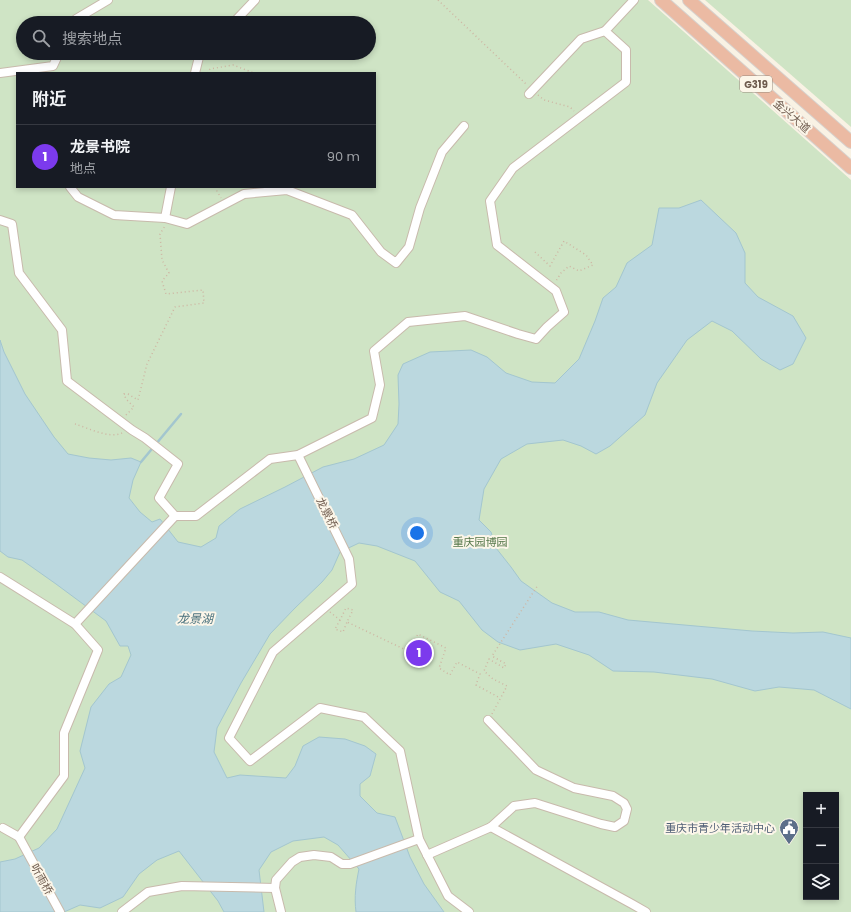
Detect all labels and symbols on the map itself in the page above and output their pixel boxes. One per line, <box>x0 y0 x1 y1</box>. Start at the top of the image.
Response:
road number: G319 <box>740 76 772 92</box>
street label: 金兴大道 <box>770 96 814 136</box>
street label: 龙景桥 <box>312 495 342 531</box>
your location <box>407 523 427 543</box>
park label: 重庆园博园 <box>453 534 508 550</box>
water label: 龙景湖 <box>177 610 215 627</box>
pin: 1 <box>406 638 432 668</box>
public building icon: 重庆市青少年活动中心 <box>778 817 800 845</box>
place label: 重庆市青少年活动中心 <box>665 820 775 836</box>
street label: 听雨桥 <box>27 861 57 897</box>

